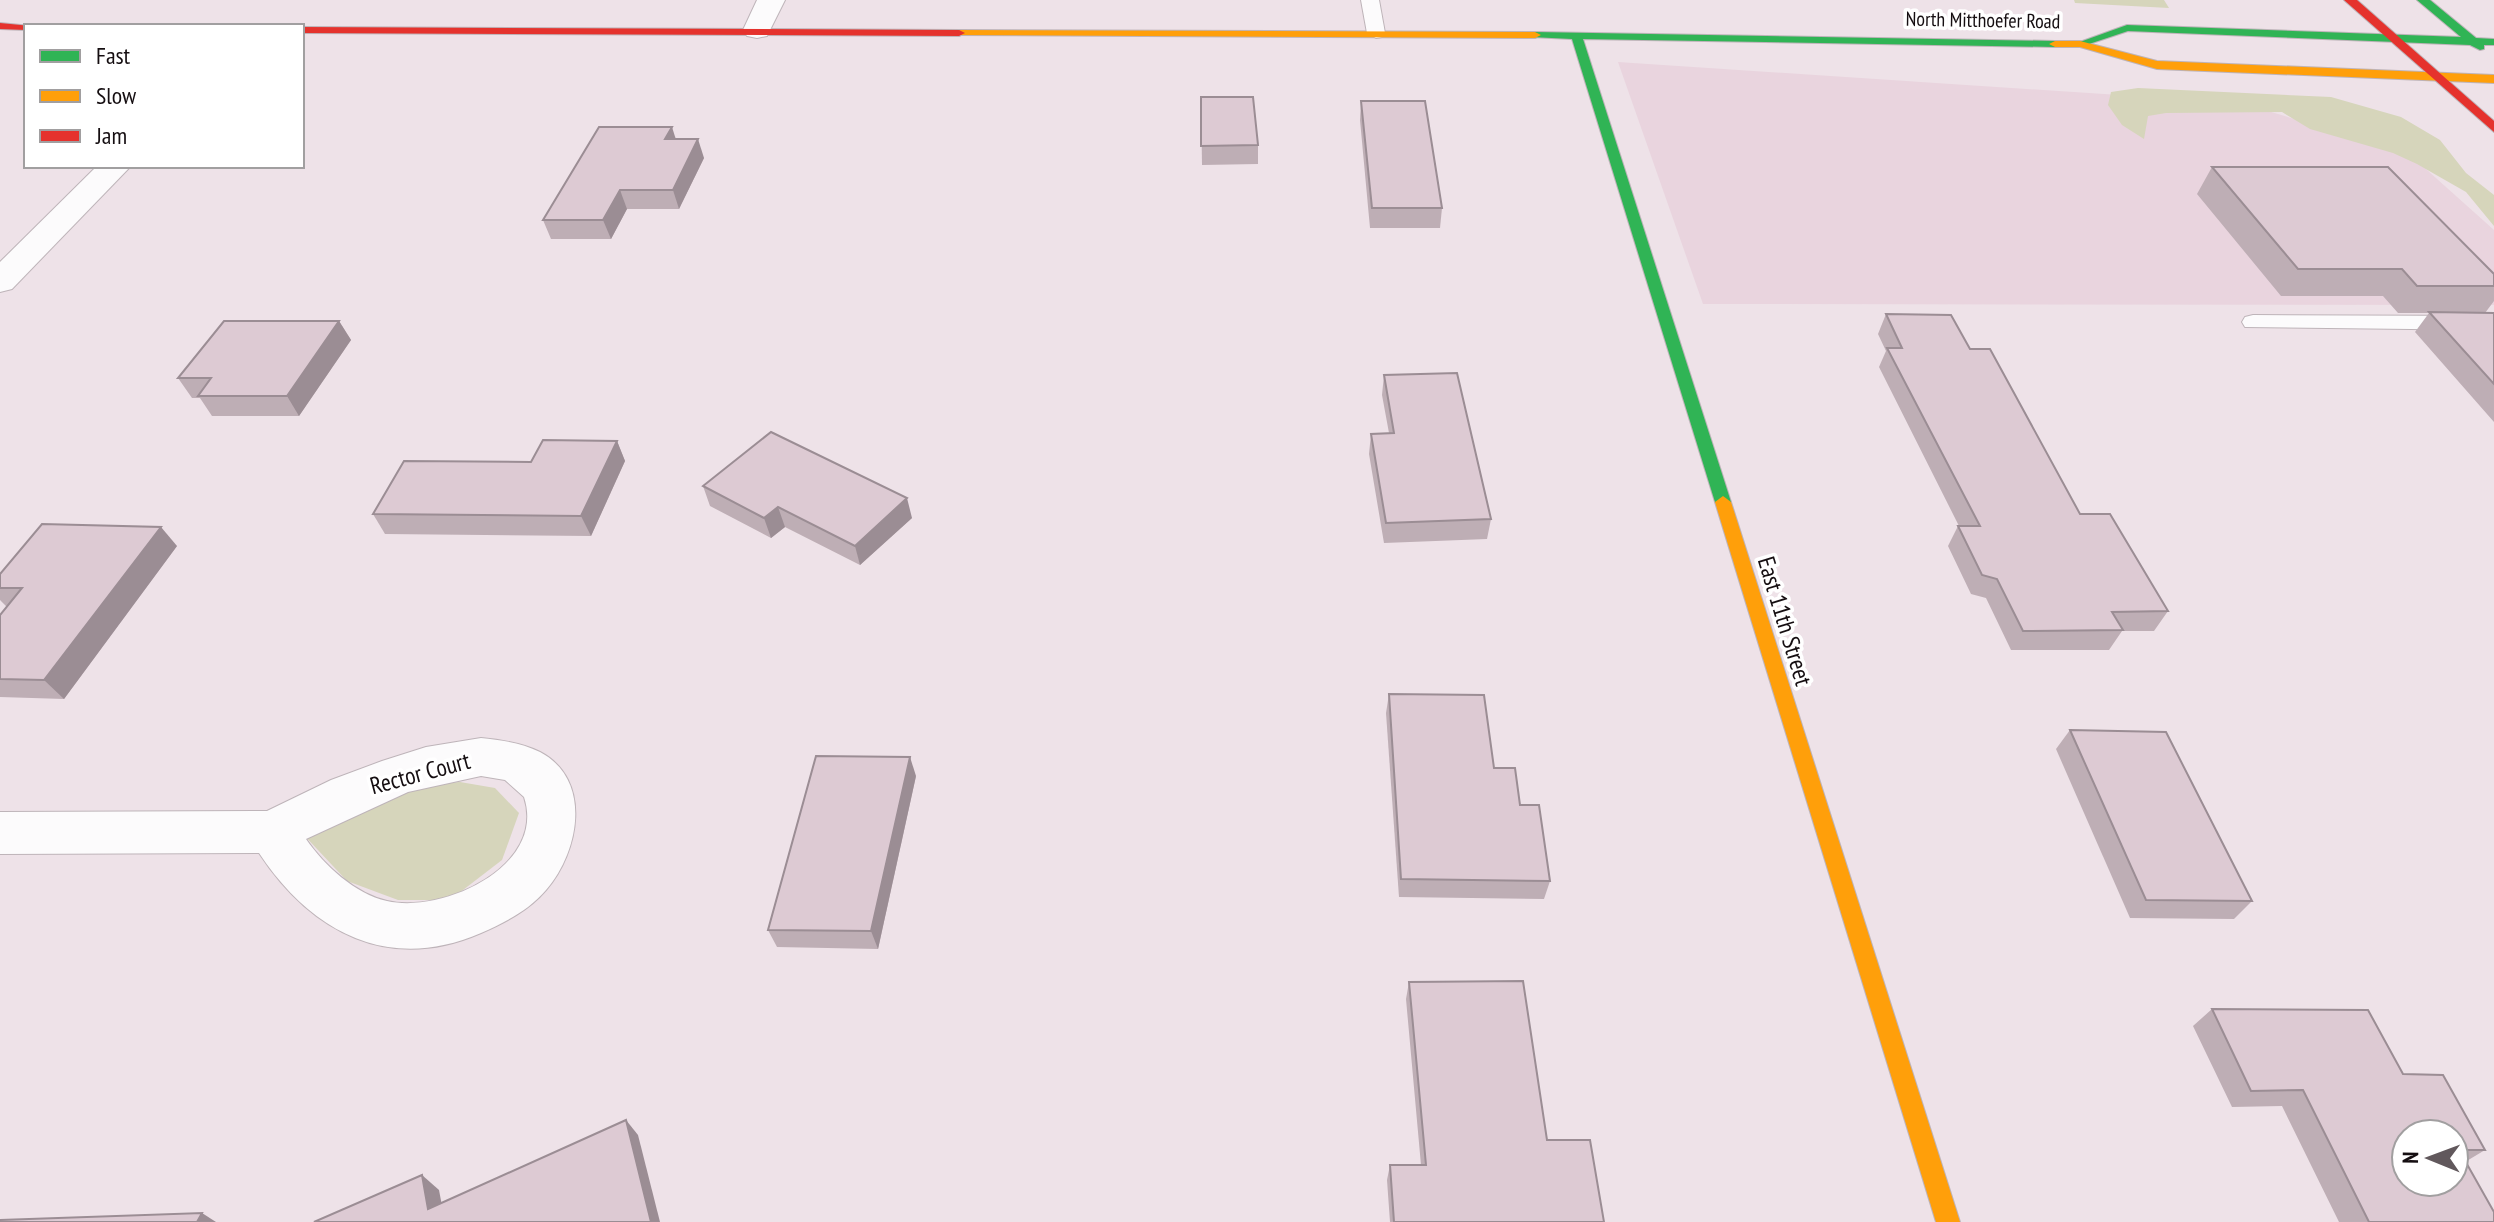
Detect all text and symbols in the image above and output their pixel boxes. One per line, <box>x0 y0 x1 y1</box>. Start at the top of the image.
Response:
street label: North Mitthoefer Road <box>1905 6 2061 34</box>
legend <box>24 24 304 168</box>
text: Fast <box>96 40 131 71</box>
text: Slow <box>96 80 137 111</box>
text: Jam <box>95 120 127 151</box>
street label: East 11th Street <box>1751 553 1819 690</box>
street label: Rector Court <box>367 745 474 801</box>
north arrow <box>2390 1118 2470 1198</box>
text: N <box>2396 1151 2424 1164</box>

